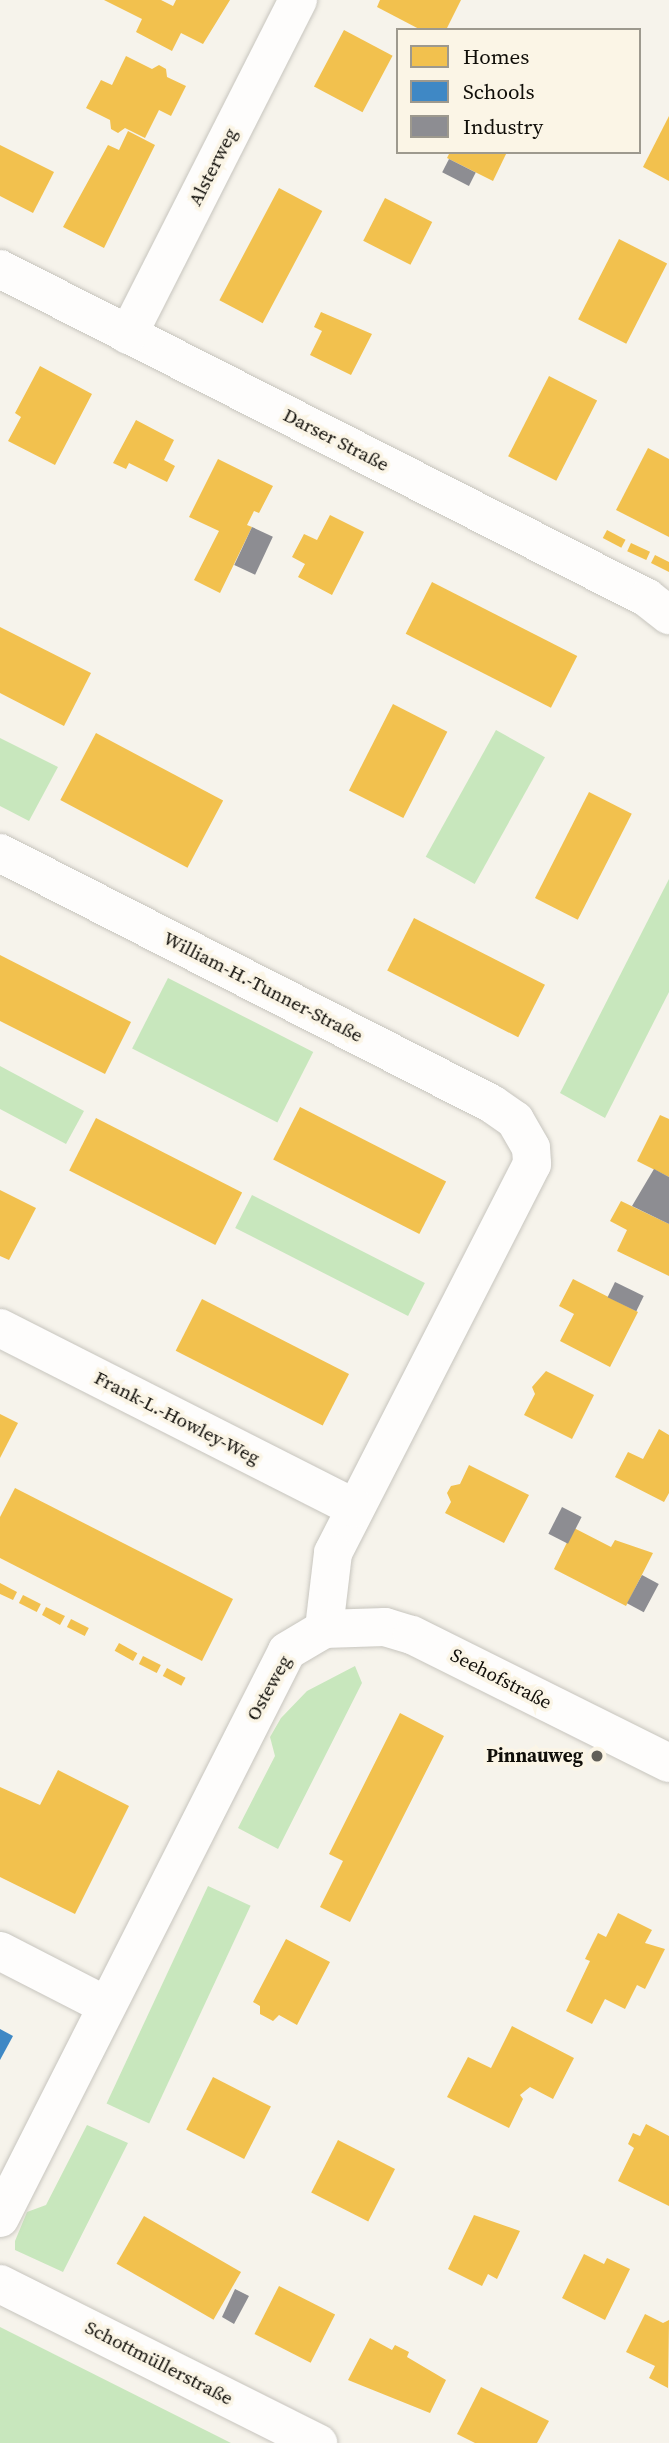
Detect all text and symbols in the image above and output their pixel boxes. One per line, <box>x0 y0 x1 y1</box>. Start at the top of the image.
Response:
legend <box>396 28 641 154</box>
text: Homes <box>463 42 529 71</box>
text: Schools <box>463 77 535 106</box>
text: Industry <box>463 112 543 141</box>
street label: Alsterweg <box>184 124 242 210</box>
street label: Darser Straße <box>279 404 393 476</box>
street label: William-H.-Tunner-Straße <box>160 927 366 1047</box>
street label: Frank-L.-Howley-Weg <box>90 1366 264 1470</box>
street label: Seehofstraße <box>447 1644 555 1714</box>
street label: Osteweg <box>242 1651 296 1725</box>
place label: Pinnauweg <box>486 1745 583 1767</box>
marker: Pinnauweg <box>589 1748 605 1764</box>
street label: Schottmüllerstraße <box>81 2316 237 2410</box>

